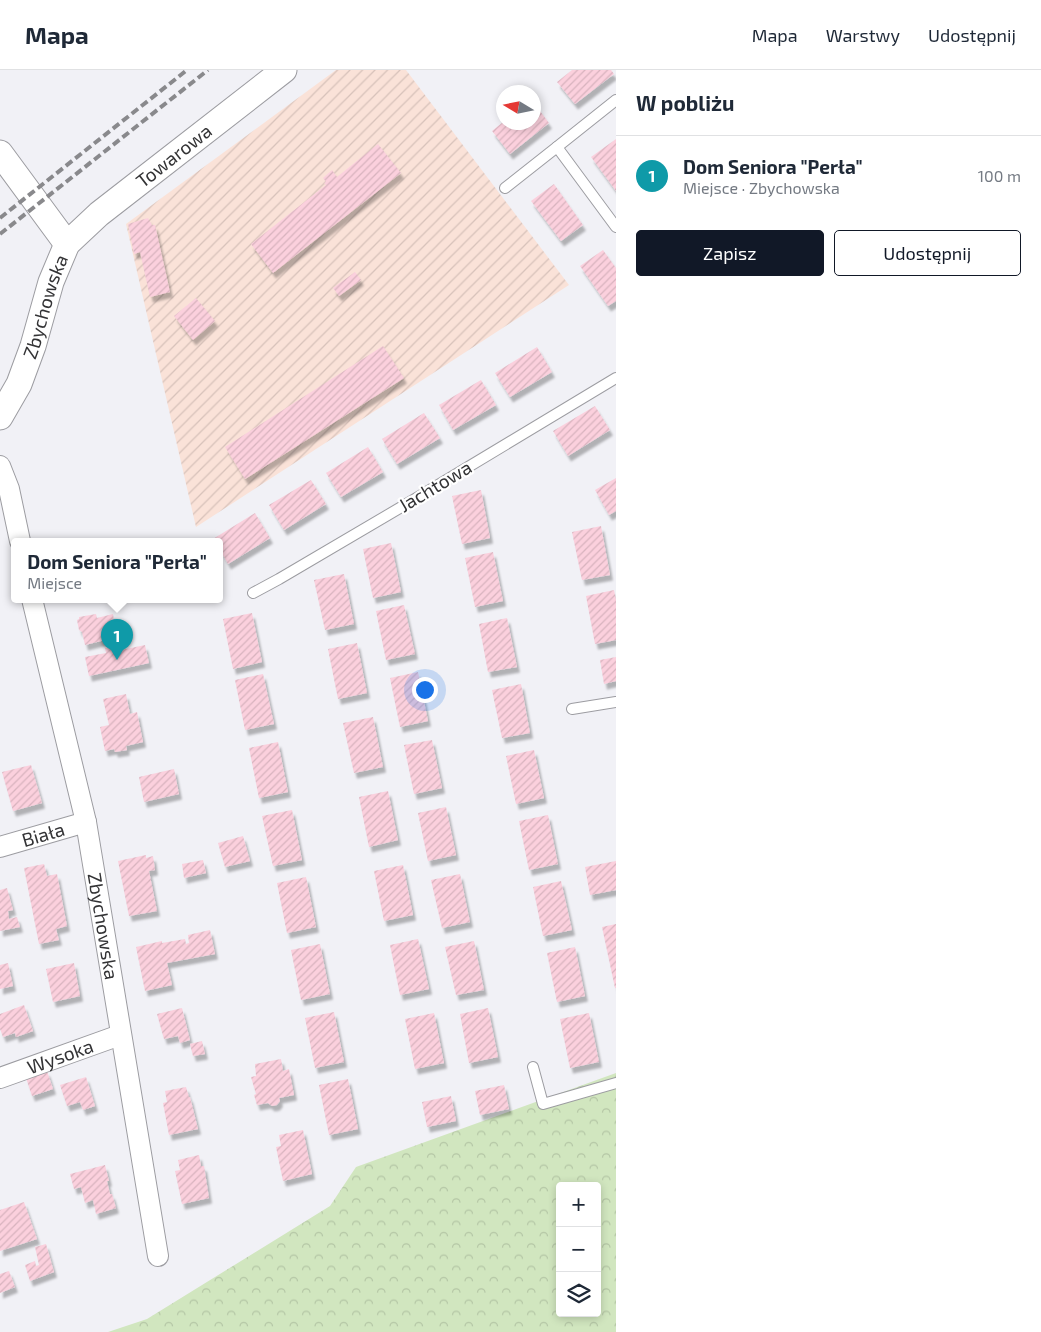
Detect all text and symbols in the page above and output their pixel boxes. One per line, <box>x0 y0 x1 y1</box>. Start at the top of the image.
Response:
text: Mapa <box>25 20 89 49</box>
text: Mapa <box>752 24 798 46</box>
text: Warstwy <box>826 24 900 46</box>
text: Udostępnij <box>928 24 1016 46</box>
north arrow <box>496 85 541 130</box>
text: W pobliżu <box>636 90 735 115</box>
street label: Towarowa <box>131 119 216 192</box>
text: Dom Seniora "Perła" <box>683 155 863 178</box>
text: 1 <box>649 166 655 185</box>
text: 100 m <box>978 166 1021 185</box>
text: Miejsce · Zbychowska <box>683 178 840 197</box>
button: Zapisz <box>636 230 824 276</box>
button: Udostępnij <box>834 230 1021 276</box>
street label: Zbychowska <box>17 251 72 362</box>
street label: Jachtowa <box>394 455 475 516</box>
popup <box>11 538 223 603</box>
text: Dom Seniora "Perła" <box>27 550 207 573</box>
text: Miejsce <box>27 573 82 592</box>
pin: 1 <box>101 619 133 660</box>
your location <box>412 677 438 703</box>
street label: Biała <box>19 817 67 851</box>
street label: Zbychowska <box>84 871 124 981</box>
street label: Wysoka <box>24 1034 96 1078</box>
map controls <box>556 1182 601 1317</box>
button: + <box>556 1182 601 1227</box>
button: − <box>556 1227 601 1272</box>
button: layers <box>556 1272 601 1317</box>

